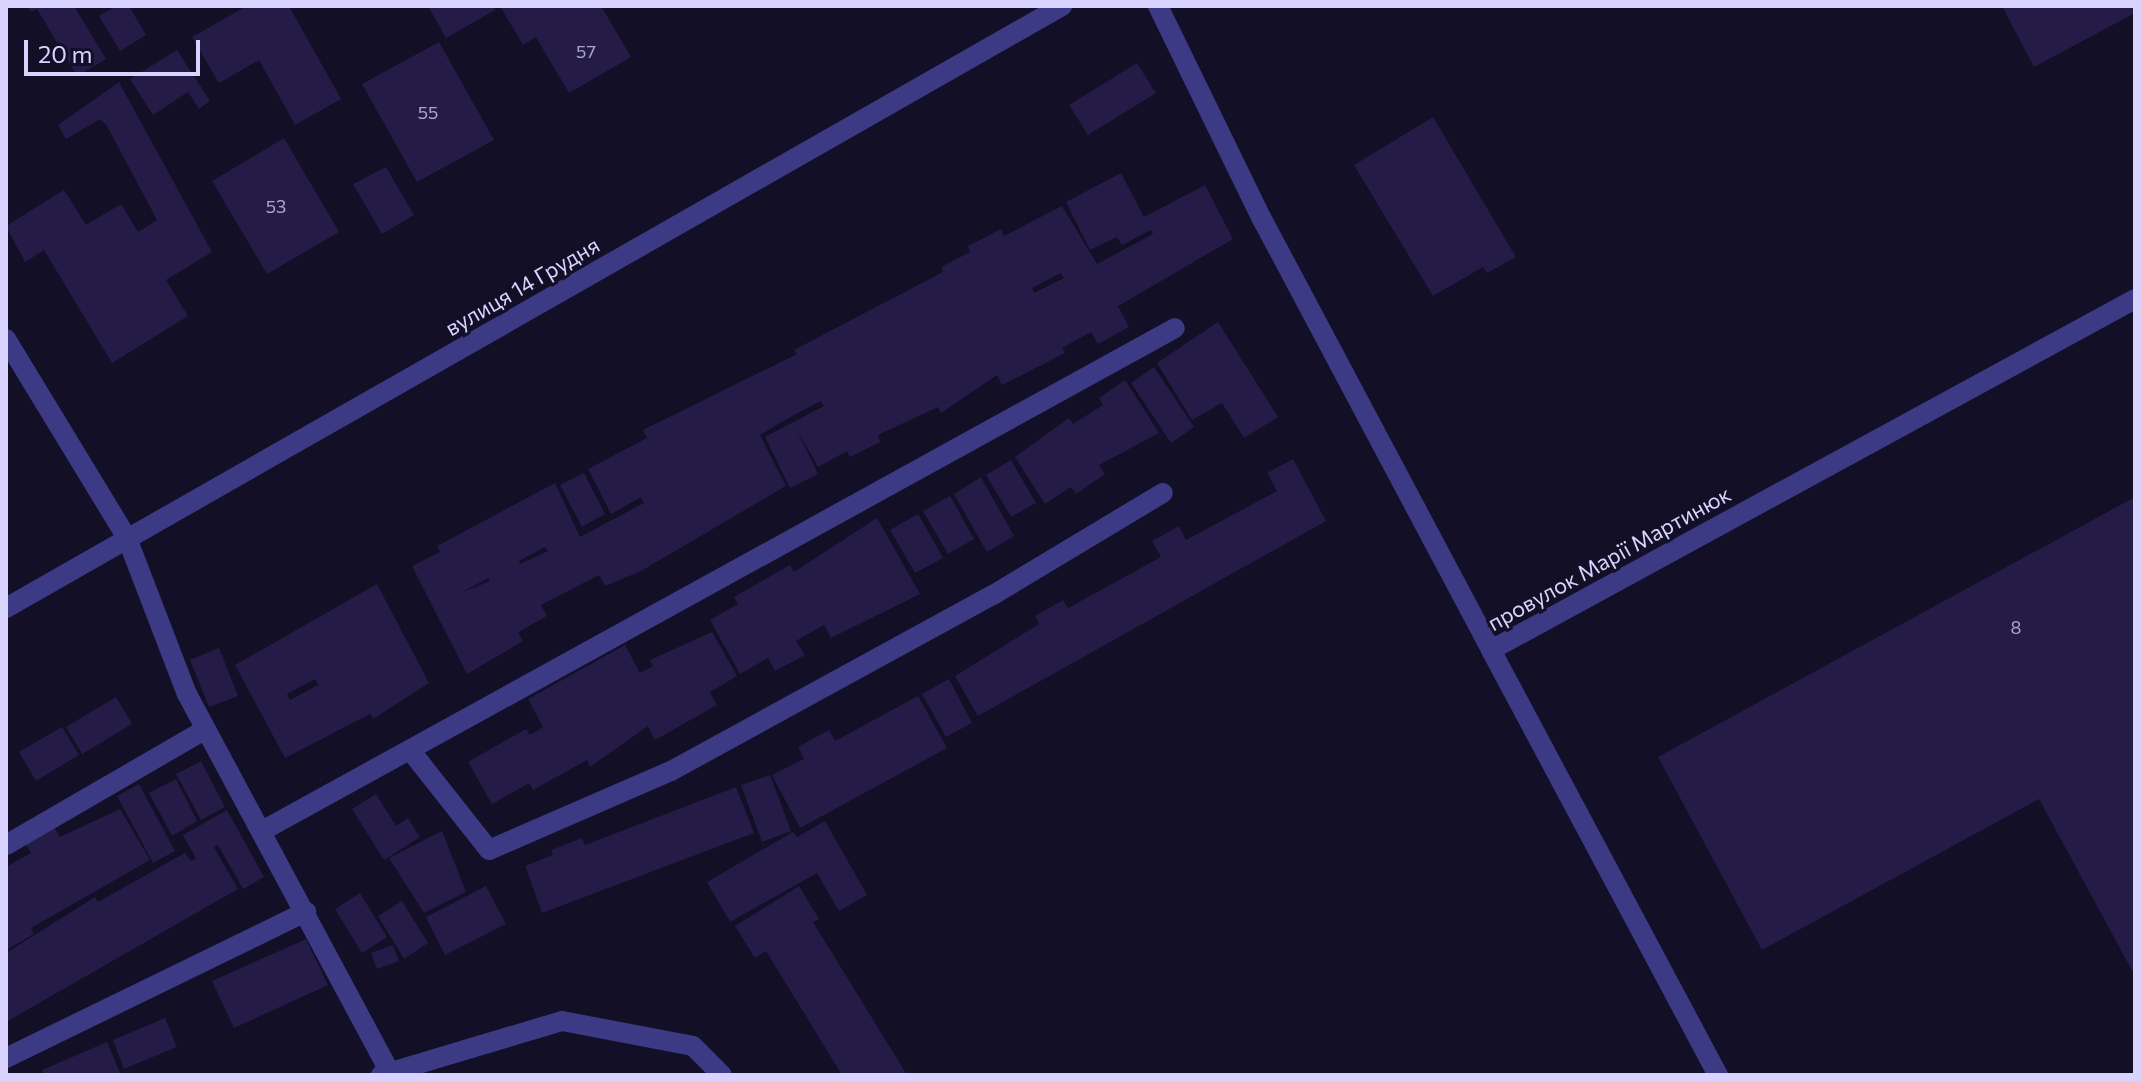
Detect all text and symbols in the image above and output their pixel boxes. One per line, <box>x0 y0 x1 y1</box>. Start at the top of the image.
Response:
scale bar <box>28 24 204 74</box>
text: 20 m <box>38 39 92 68</box>
house number: 57 <box>576 40 596 62</box>
house number: 55 <box>418 101 438 123</box>
house number: 53 <box>266 195 286 217</box>
street label: вулиця 14 Грудня <box>440 231 604 341</box>
street label: провулок Марії Мартинюк <box>1483 480 1735 636</box>
house number: 8 <box>2011 616 2021 638</box>

